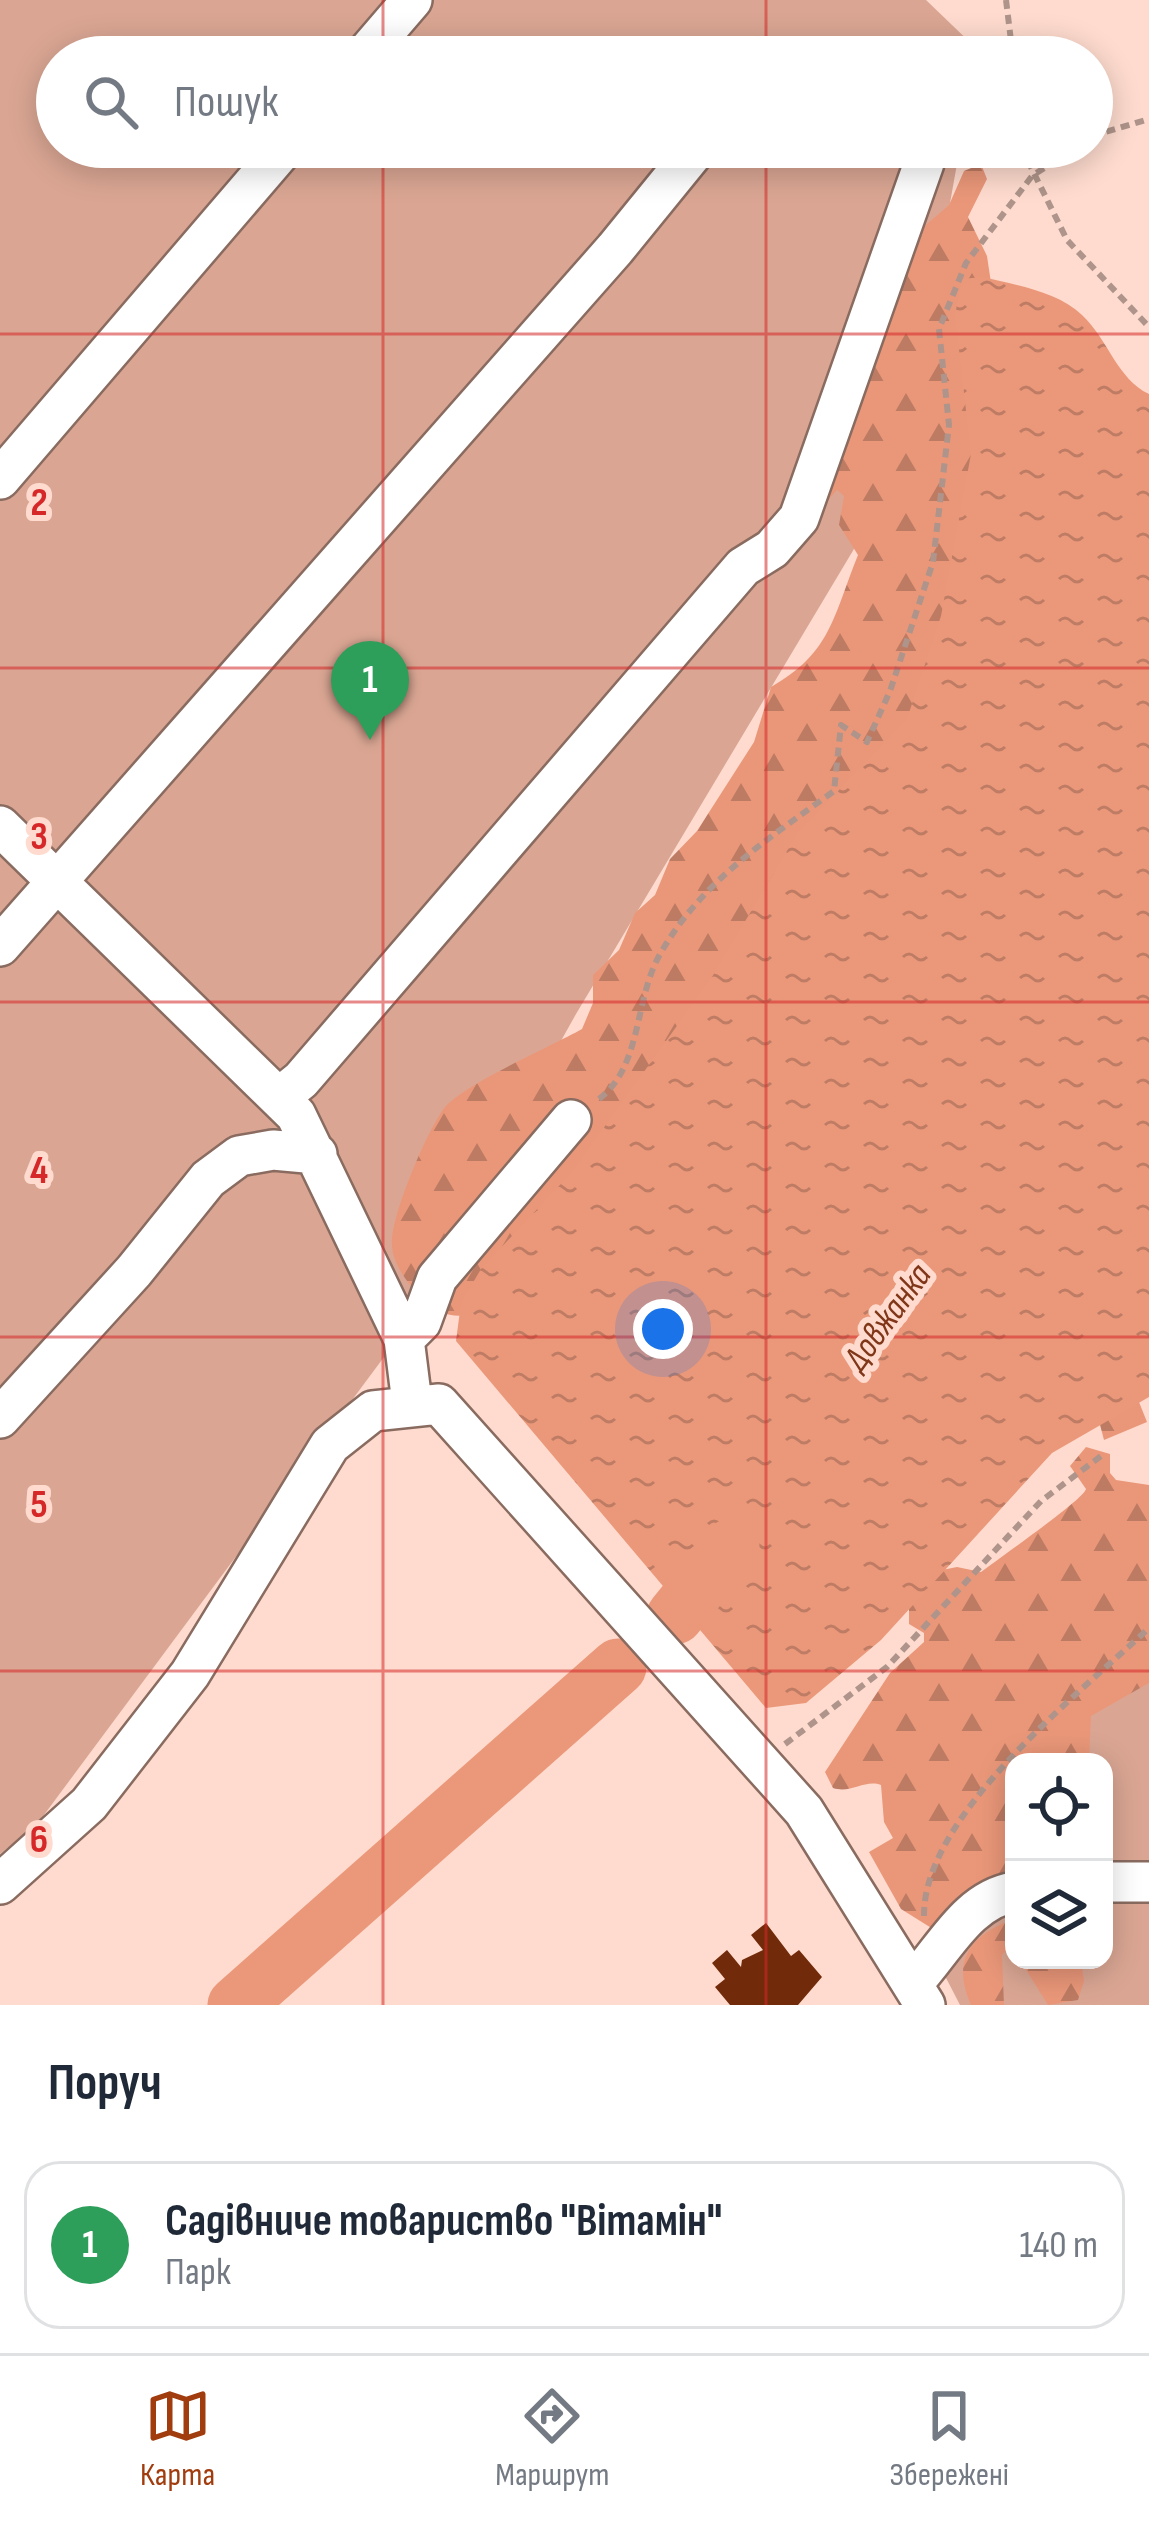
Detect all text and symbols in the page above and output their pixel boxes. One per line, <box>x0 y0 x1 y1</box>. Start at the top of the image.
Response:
search box <box>36 36 1113 168</box>
icon: search <box>78 69 144 135</box>
text: Пошук <box>174 75 278 130</box>
text: 2 <box>30 480 48 527</box>
pin: 1 <box>331 641 409 740</box>
text: 3 <box>30 814 48 861</box>
text: 4 <box>30 1148 48 1195</box>
water label: Довжанка <box>834 1255 941 1381</box>
your location <box>633 1299 693 1359</box>
text: 5 <box>30 1482 48 1529</box>
map controls <box>1005 1753 1113 1969</box>
button: locate <box>1005 1753 1113 1861</box>
text: 6 <box>30 1817 48 1864</box>
button: layers <box>1005 1861 1113 1969</box>
text: Поруч <box>48 2053 162 2114</box>
text: Садівниче товариство "Вітамін" <box>165 2194 722 2249</box>
text: 1 <box>82 2222 98 2269</box>
text: 140 m <box>1019 2222 1098 2269</box>
text: Парк <box>165 2249 231 2296</box>
tab: Карта <box>140 2383 215 2495</box>
tab: Маршрут <box>495 2383 609 2495</box>
tab: Збережені <box>890 2383 1009 2495</box>

